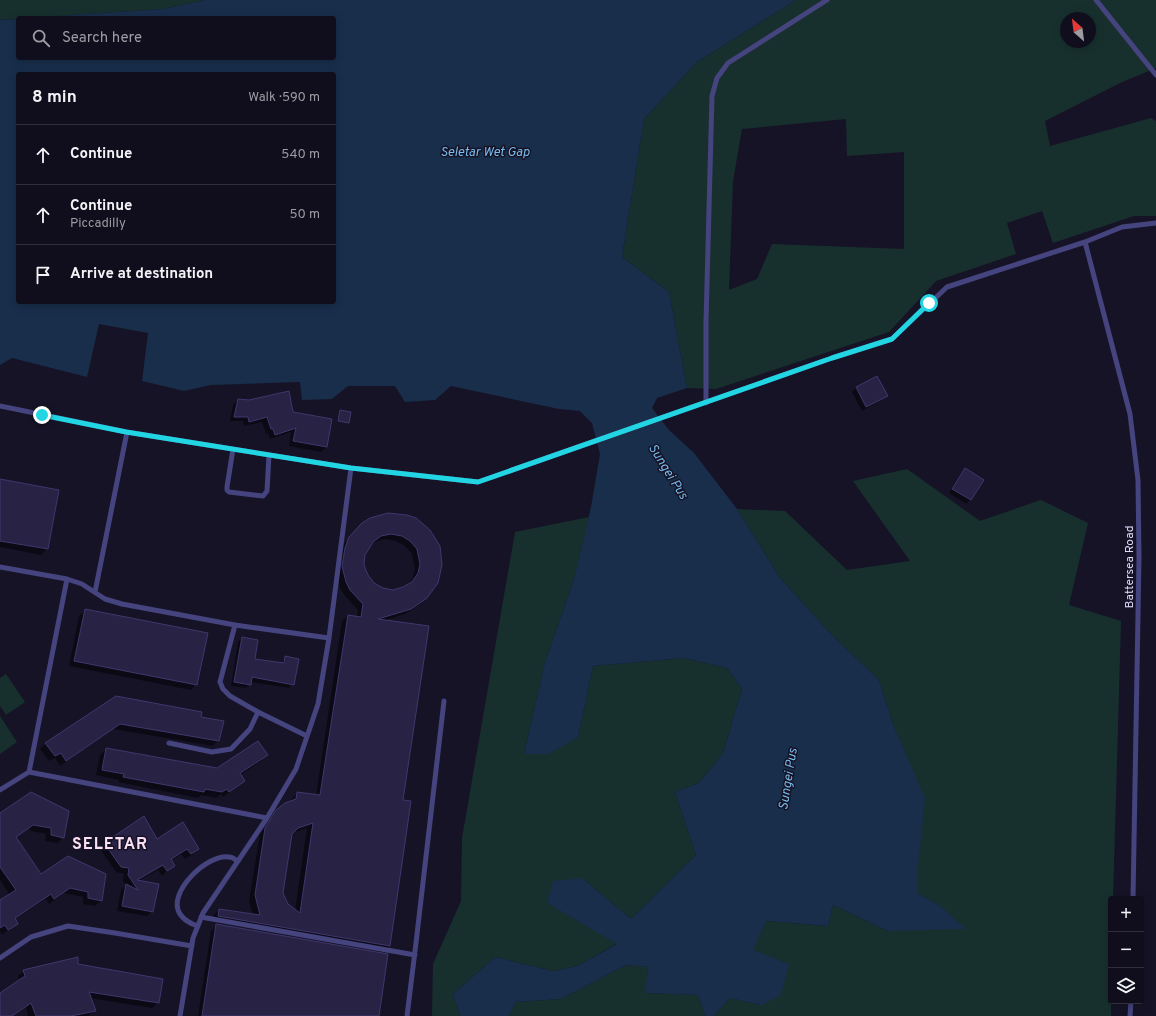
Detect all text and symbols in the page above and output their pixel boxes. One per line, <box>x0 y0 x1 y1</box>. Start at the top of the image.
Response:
north arrow <box>1060 12 1096 48</box>
search box <box>16 16 336 60</box>
icon: search <box>30 27 52 49</box>
text: Search here <box>62 29 142 48</box>
text: 8 min <box>32 87 77 109</box>
text: Walk · 590 m <box>248 90 320 106</box>
icon: ahead <box>32 144 54 166</box>
text: Continue <box>70 145 132 164</box>
water label: Seletar Wet Gap <box>440 145 531 161</box>
text: 540 m <box>281 147 320 163</box>
text: Continue <box>70 197 132 216</box>
icon: ahead <box>32 204 54 226</box>
text: 50 m <box>290 207 320 223</box>
text: Piccadilly <box>70 216 126 232</box>
icon: arrive <box>32 264 54 286</box>
text: Arrive at destination <box>70 265 213 284</box>
route start <box>920 294 938 312</box>
route end <box>33 406 51 424</box>
water label: Sungei Pus <box>644 441 691 503</box>
street label: Battersea Road <box>1122 526 1138 608</box>
water label: Sungei Pus <box>776 747 802 811</box>
district label: SELETAR <box>72 835 148 855</box>
map controls <box>1108 896 1144 1004</box>
button: + <box>1108 896 1144 932</box>
button: − <box>1108 932 1144 968</box>
button: layers <box>1108 968 1144 1004</box>

